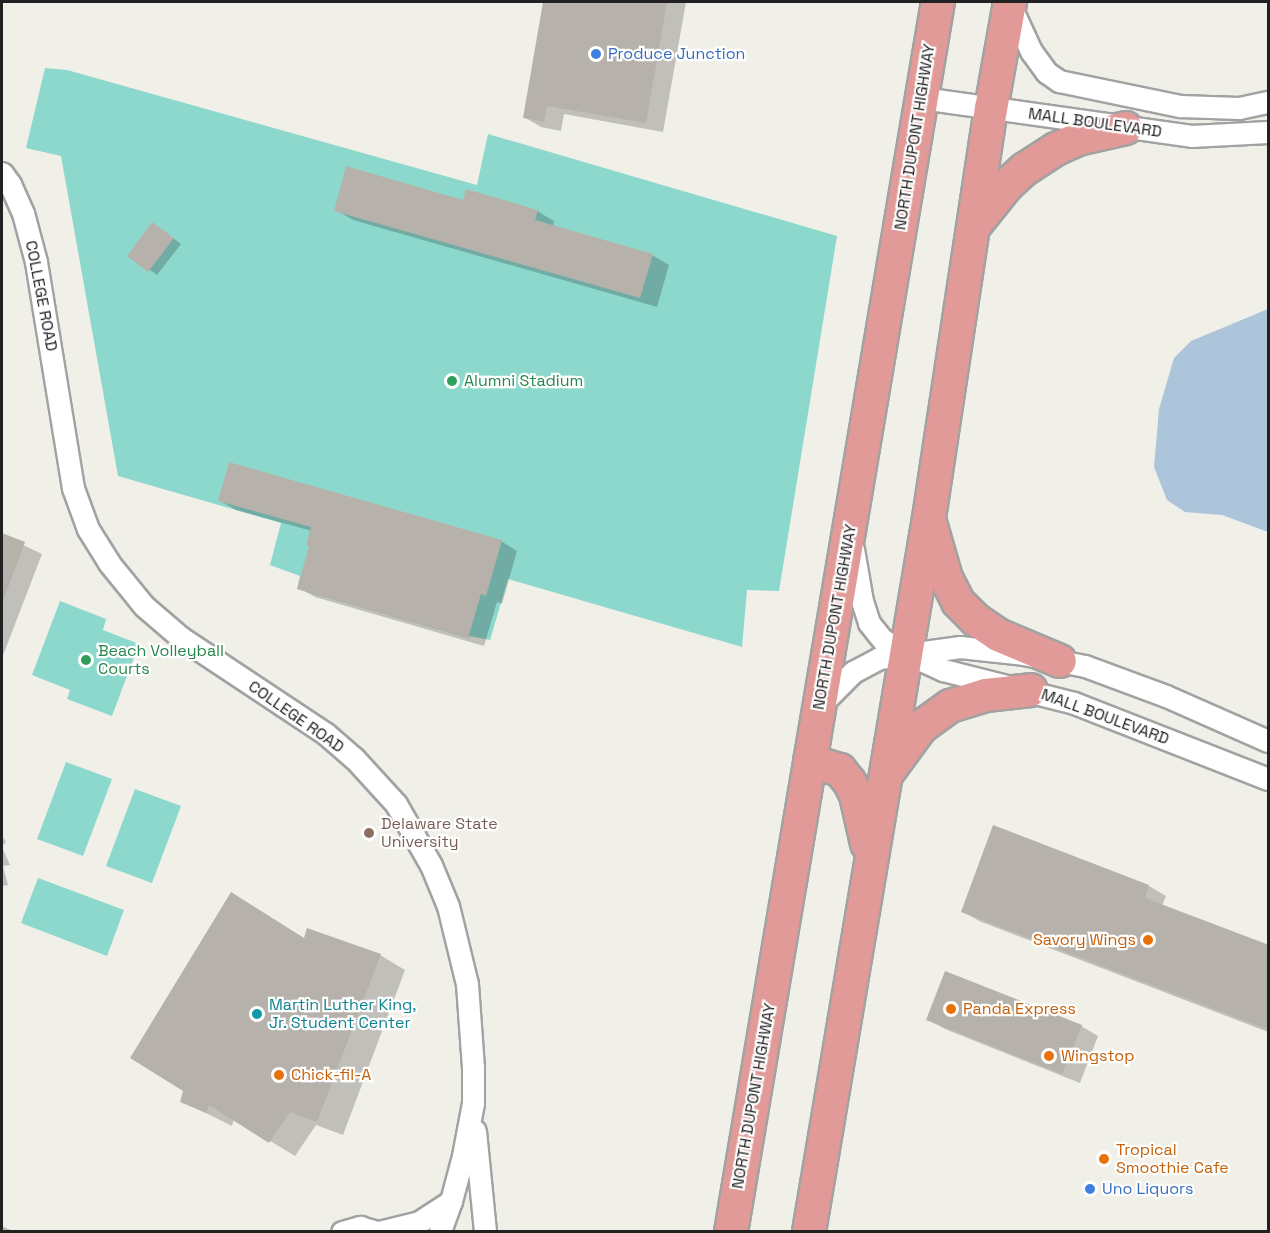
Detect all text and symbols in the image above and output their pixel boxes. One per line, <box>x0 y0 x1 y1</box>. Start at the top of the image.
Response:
street label: NORTH DUPONT HIGHWAY <box>891 42 939 232</box>
place label: Produce Junction <box>608 44 745 64</box>
marker: Produce Junction <box>589 47 603 61</box>
street label: MALL BOULEVARD <box>1027 104 1163 142</box>
street label: COLLEGE ROAD <box>21 239 61 353</box>
place label: Alumni Stadium <box>464 371 583 391</box>
marker: Alumni Stadium <box>445 374 459 388</box>
street label: NORTH DUPONT HIGHWAY <box>809 522 861 712</box>
place label: Beach Volleyball Courts <box>98 641 224 679</box>
marker: Beach Volleyball Courts <box>79 653 93 667</box>
street label: COLLEGE ROAD <box>244 677 348 757</box>
street label: MALL BOULEVARD <box>1038 685 1172 749</box>
place label: Delaware State University <box>381 814 498 852</box>
marker: Delaware State University <box>362 826 376 840</box>
place label: Savory Wings <box>1033 930 1136 950</box>
marker: Savory Wings <box>1141 933 1155 947</box>
place label: Martin Luther King, Jr. Student Center <box>269 995 416 1033</box>
place label: Panda Express <box>963 999 1076 1019</box>
street label: NORTH DUPONT HIGHWAY <box>728 1001 780 1191</box>
marker: Panda Express <box>944 1002 958 1016</box>
marker: Martin Luther King, Jr. Student Center <box>250 1007 264 1021</box>
place label: Wingstop <box>1061 1046 1135 1066</box>
marker: Wingstop <box>1042 1049 1056 1063</box>
place label: Chick-fil-A <box>291 1065 371 1085</box>
marker: Chick-fil-A <box>272 1068 286 1082</box>
place label: Tropical Smoothie Cafe <box>1116 1140 1229 1178</box>
marker: Tropical Smoothie Cafe <box>1097 1152 1111 1166</box>
place label: Uno Liquors <box>1102 1179 1193 1199</box>
marker: Uno Liquors <box>1083 1182 1097 1196</box>

